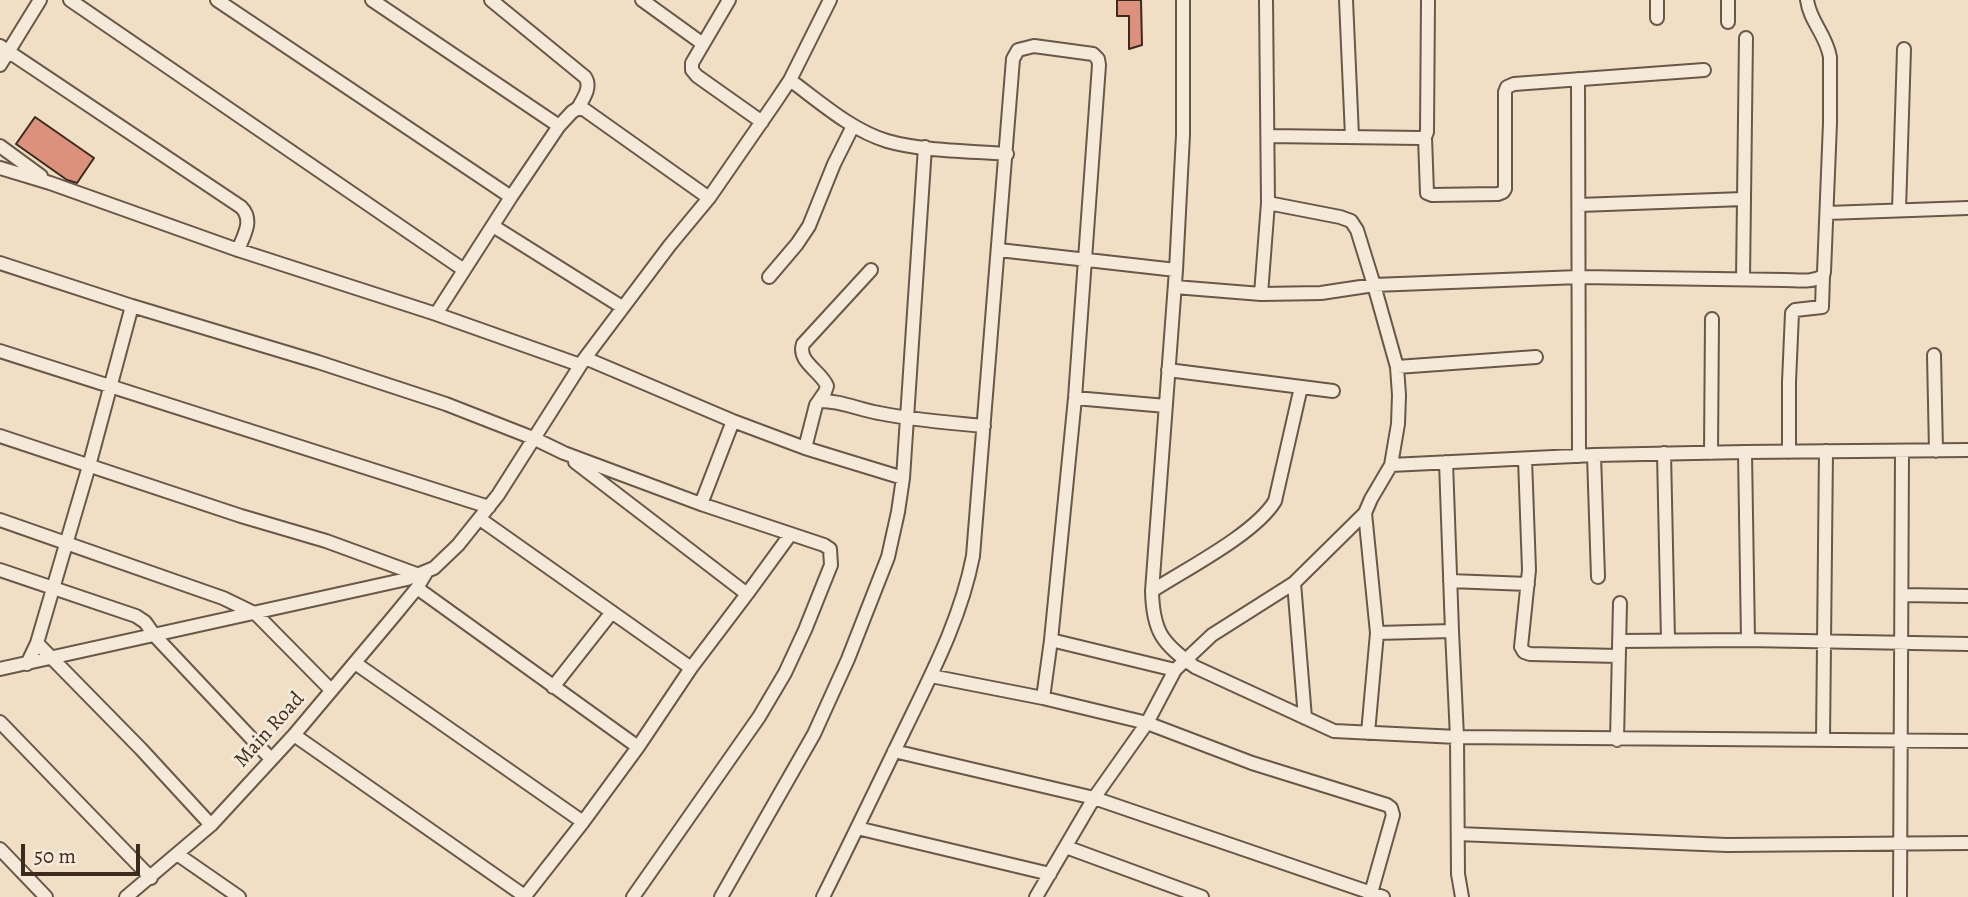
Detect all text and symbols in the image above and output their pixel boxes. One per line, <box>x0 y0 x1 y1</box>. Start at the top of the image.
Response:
street label: Main Road <box>230 687 310 773</box>
scale bar <box>24 830 144 874</box>
text: 50 m <box>34 842 76 870</box>

